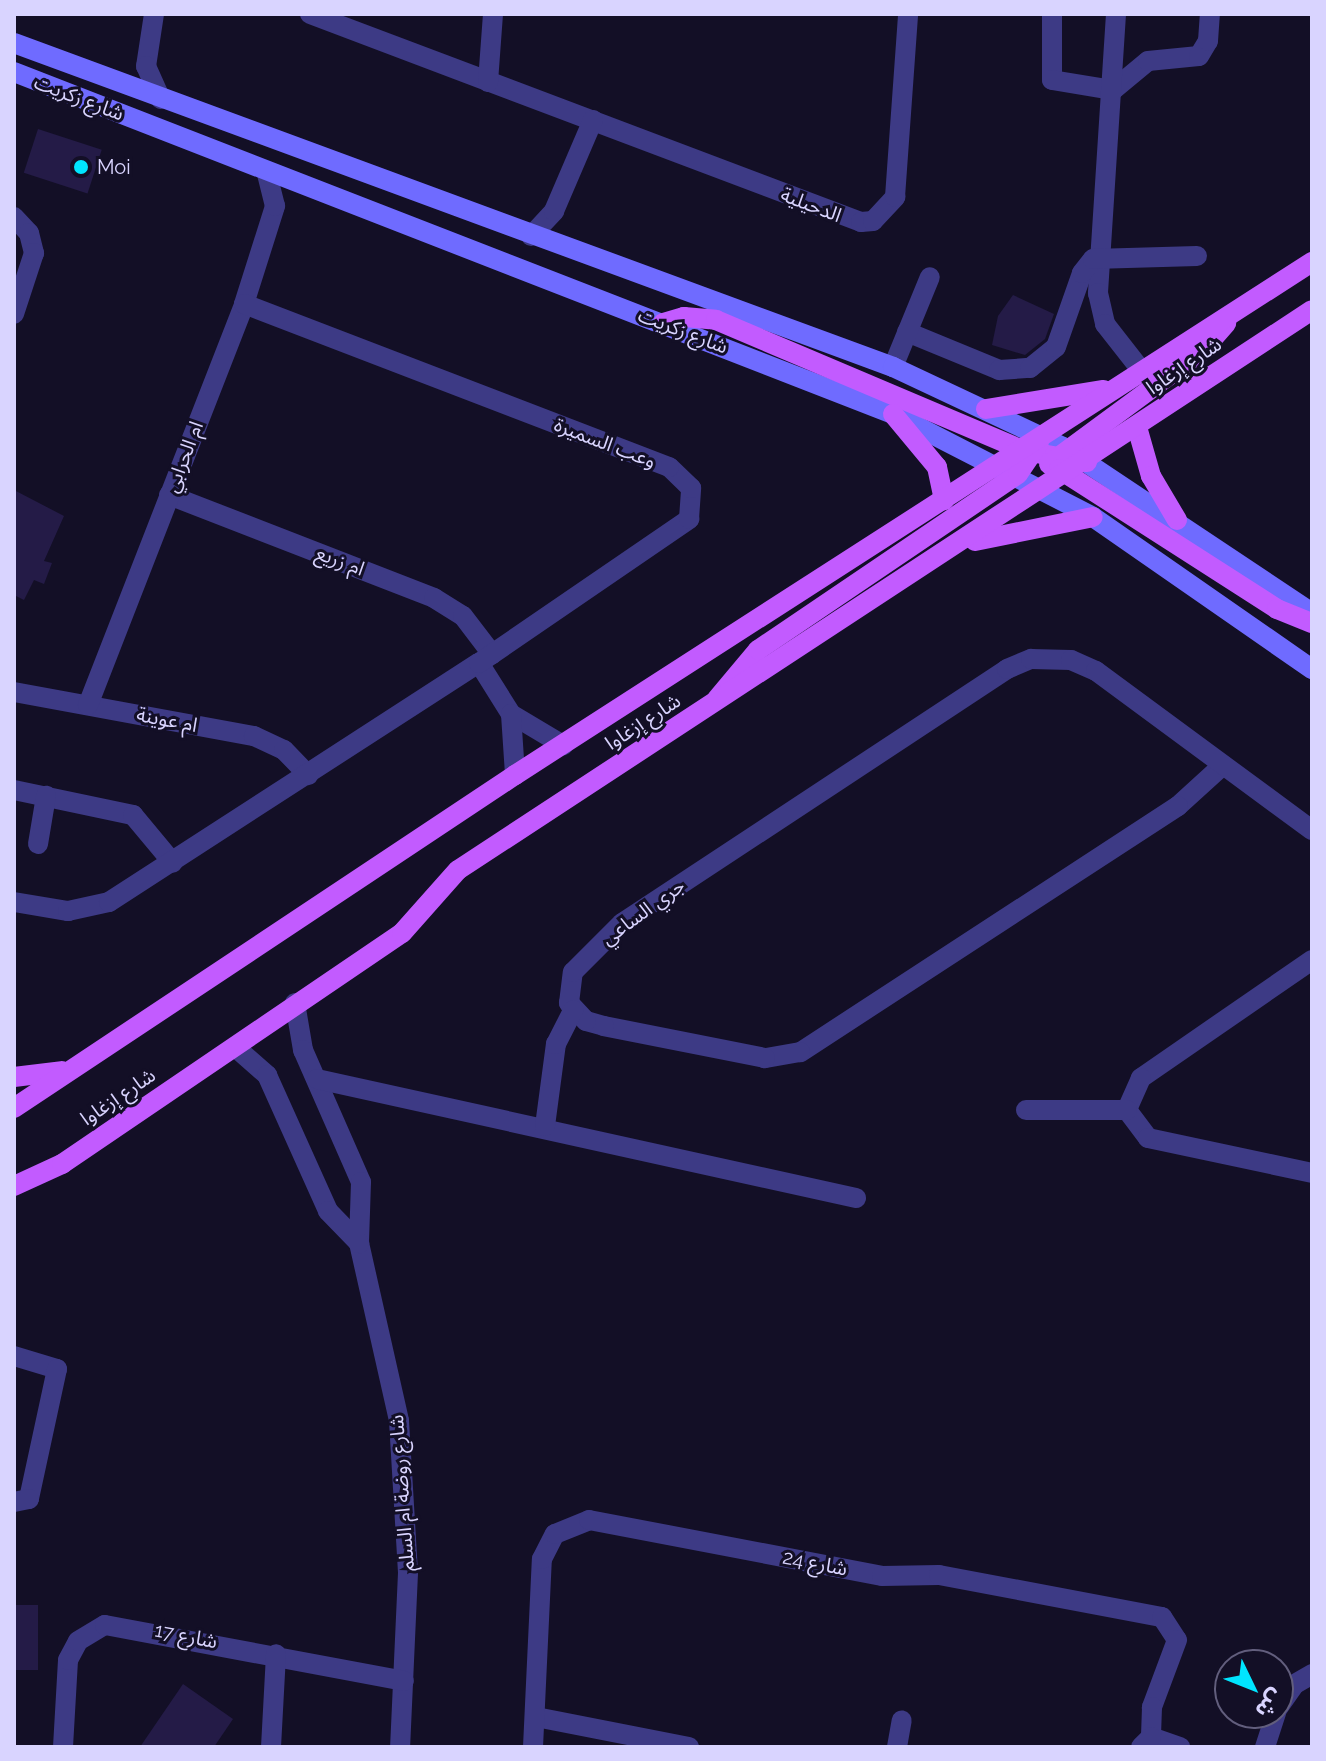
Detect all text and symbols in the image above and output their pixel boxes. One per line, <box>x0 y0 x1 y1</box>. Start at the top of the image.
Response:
street label: شارع زكريت <box>31 70 127 126</box>
place label: Moi <box>97 155 131 179</box>
marker: Moi <box>72 158 90 176</box>
street label: الدحيلية <box>777 183 845 227</box>
street label: شارع زكريت <box>635 303 731 359</box>
street label: شارع إزغاوا <box>1142 332 1226 400</box>
street label: وعب السميرة <box>551 413 659 473</box>
street label: ام الحرابي <box>159 418 209 496</box>
street label: ام زريع <box>312 541 368 581</box>
street label: شارع إزغاوا <box>601 689 685 755</box>
street label: ام عوينة <box>134 702 200 738</box>
street label: جري الساعي <box>596 874 690 950</box>
street label: شارع إزغاوا <box>76 1063 160 1131</box>
street label: شارع روضة ام السلم <box>385 1414 419 1572</box>
street label: شارع 24 <box>781 1545 849 1581</box>
street label: شارع 17 <box>153 1618 219 1654</box>
north arrow <box>1214 1649 1294 1729</box>
text: ش <box>1250 1684 1290 1724</box>

